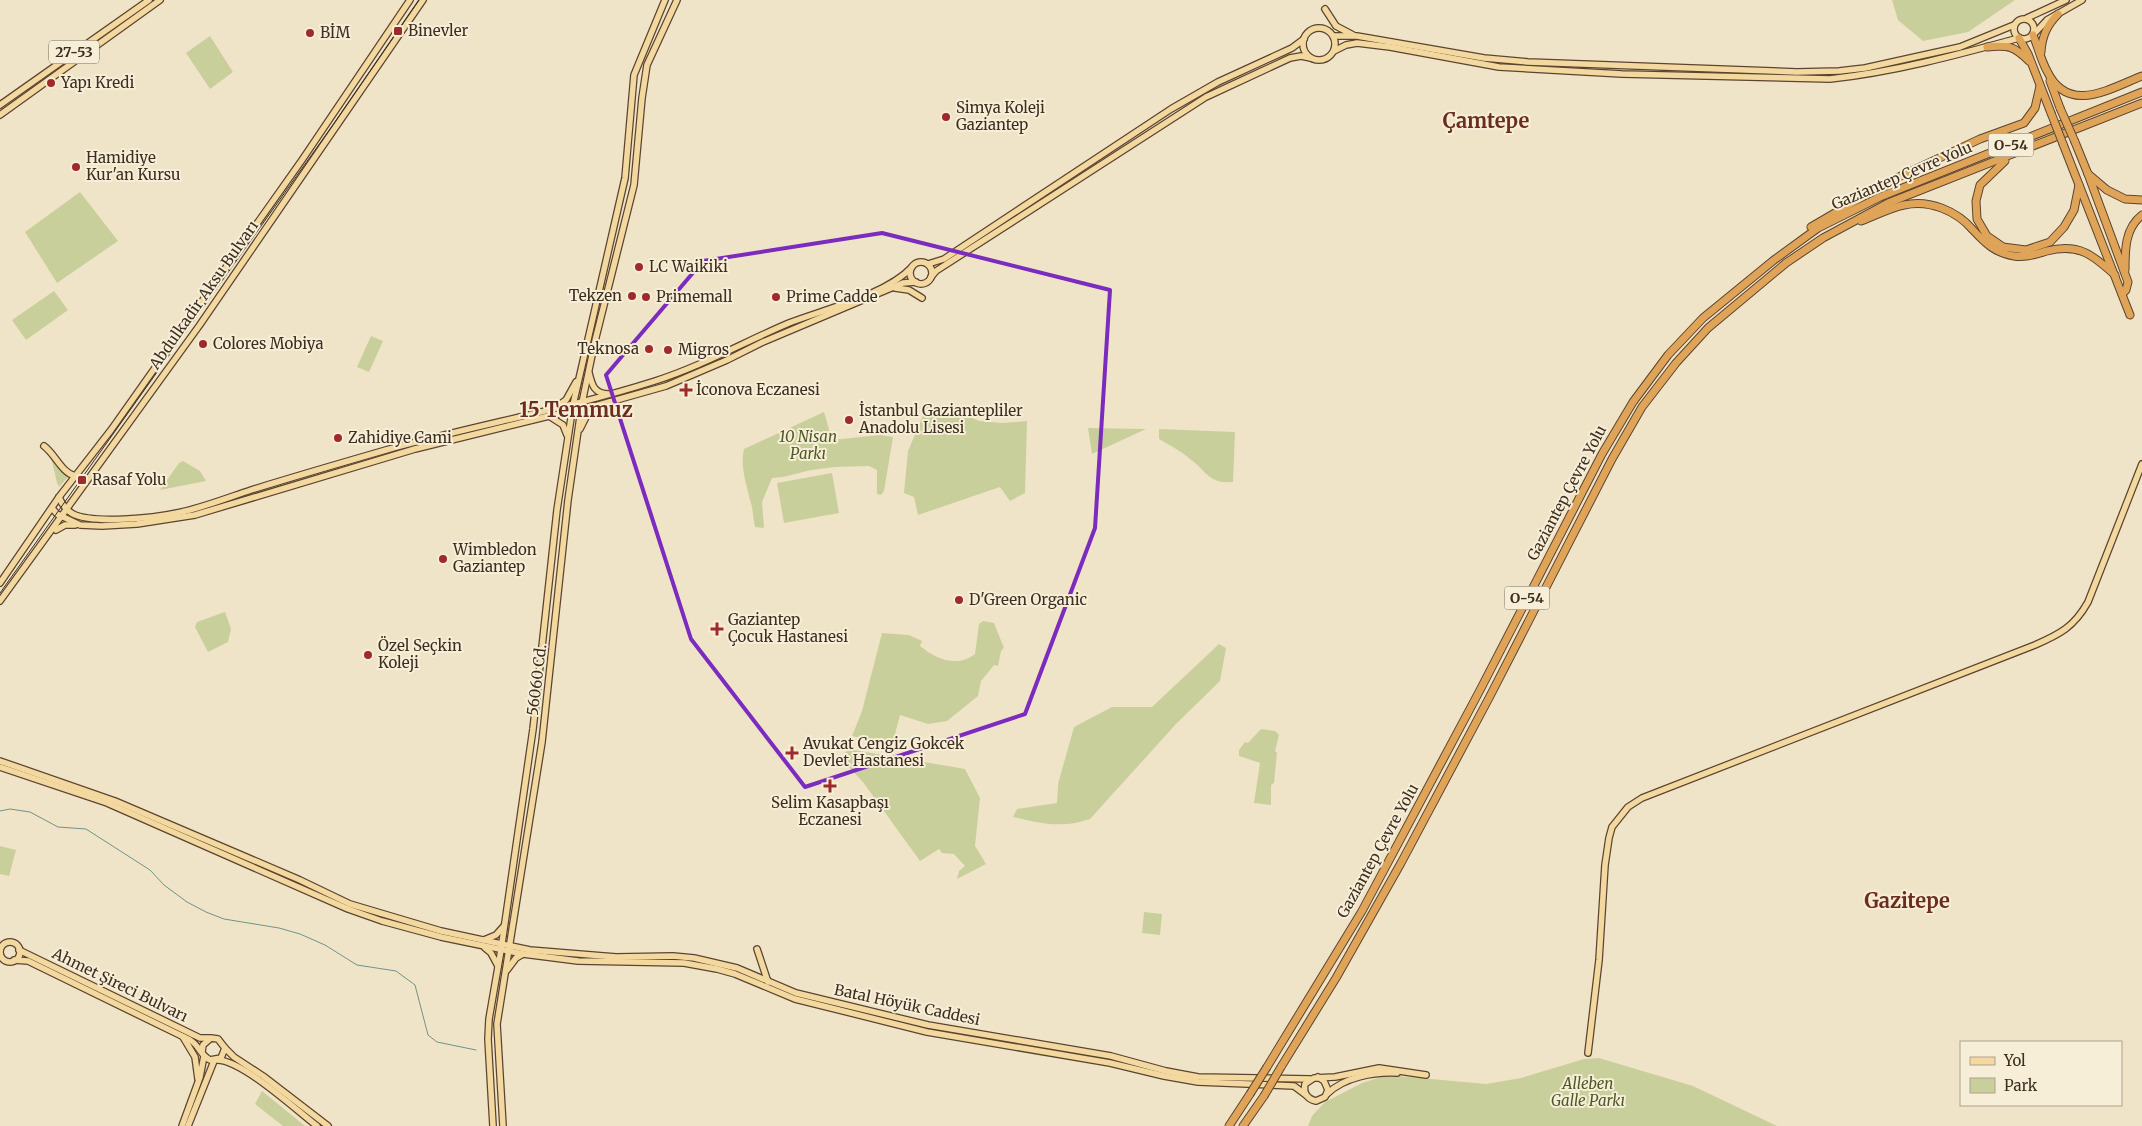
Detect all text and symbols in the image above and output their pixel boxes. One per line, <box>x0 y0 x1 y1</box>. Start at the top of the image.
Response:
place label: Binevler <box>408 21 468 40</box>
place label: BİM <box>320 23 350 42</box>
marker: Binevler <box>392 25 404 37</box>
marker: BİM <box>304 27 316 39</box>
road number: 27-53 <box>49 41 99 64</box>
place label: Yapı Kredi <box>60 73 134 92</box>
marker: Yapı Kredi <box>45 77 57 89</box>
place label: Simya Koleji Gaziantep <box>956 98 1045 134</box>
district label: Çamtepe <box>1443 108 1529 133</box>
marker: Simya Koleji Gaziantep <box>940 111 952 123</box>
road number: O-54 <box>1988 134 2034 156</box>
street label: Gaziantep Çevre Yolu <box>1829 137 1975 214</box>
place label: Hamidiye Kur'an Kursu <box>86 148 180 184</box>
marker: Hamidiye Kur'an Kursu <box>70 161 82 173</box>
street label: Abdulkadir Aksu Bulvarı <box>144 217 262 374</box>
place label: LC Waikiki <box>649 257 728 276</box>
marker: LC Waikiki <box>633 261 645 273</box>
place label: Tekzen <box>569 286 622 305</box>
place label: Primemall <box>656 287 733 306</box>
place label: Prime Cadde <box>786 287 878 306</box>
marker: Tekzen <box>626 290 638 302</box>
marker: Primemall <box>640 291 652 303</box>
marker: Prime Cadde <box>770 291 782 303</box>
place label: Colores Mobiya <box>213 334 323 353</box>
marker: Colores Mobiya <box>197 338 209 350</box>
place label: Teknosa <box>577 339 639 358</box>
place label: Migros <box>678 340 729 359</box>
marker: Teknosa <box>643 343 655 355</box>
marker: Migros <box>662 344 674 356</box>
place label: İconova Eczanesi <box>696 380 820 399</box>
marker: İconova Eczanesi <box>680 384 692 396</box>
district label: 15 Temmuz <box>519 397 633 422</box>
place label: İstanbul Gaziantepliler Anadolu Lisesi <box>858 401 1023 437</box>
marker: İstanbul Gaziantepliler Anadolu Lisesi <box>843 414 855 426</box>
street label: Gaziantep Çevre Yolu <box>1523 422 1610 564</box>
park label: 10 Nisan Parkı <box>779 427 837 463</box>
place label: Zahidiye Cami <box>348 428 452 447</box>
marker: Zahidiye Cami <box>332 432 344 444</box>
place label: Rasaf Yolu <box>92 470 166 489</box>
marker: Rasaf Yolu <box>76 474 88 486</box>
place label: Wimbledon Gaziantep <box>452 540 537 576</box>
marker: Wimbledon Gaziantep <box>437 553 449 565</box>
road number: O-54 <box>1504 586 1550 610</box>
place label: D'Green Organic <box>969 590 1088 609</box>
marker: D'Green Organic <box>953 594 965 606</box>
place label: Gaziantep Çocuk Hastanesi <box>728 610 848 646</box>
marker: Gaziantep Çocuk Hastanesi <box>710 622 724 636</box>
place label: Özel Seçkin Koleji <box>378 635 462 672</box>
street label: 56060 Cd. <box>523 643 550 717</box>
marker: Özel Seçkin Koleji <box>362 649 374 661</box>
place label: Avukat Cengiz Gokcek Devlet Hastanesi <box>802 734 965 770</box>
marker: Avukat Cengiz Gokcek Devlet Hastanesi <box>785 746 799 760</box>
marker: Selim Kasapbaşı Eczanesi <box>824 780 836 792</box>
street label: Gaziantep Çevre Yolu <box>1333 780 1422 921</box>
place label: Selim Kasapbaşı Eczanesi <box>771 793 889 829</box>
district label: Gazitepe <box>1864 888 1950 913</box>
street label: Ahmet Şireci Bulvarı <box>48 943 191 1026</box>
street label: Batal Höyük Caddesi <box>832 980 982 1029</box>
legend <box>1960 1041 2122 1106</box>
text: Yol <box>2003 1051 2026 1070</box>
park label: Alleben Galle Parkı <box>1551 1074 1625 1110</box>
text: Park <box>2004 1076 2038 1095</box>

